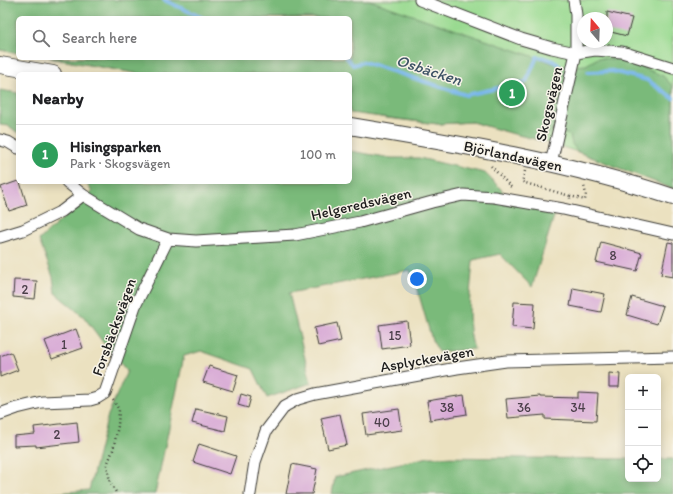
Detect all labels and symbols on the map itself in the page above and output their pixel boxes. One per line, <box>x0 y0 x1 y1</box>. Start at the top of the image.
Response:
north arrow <box>577 12 613 48</box>
water label: Osbäcken <box>394 51 464 90</box>
street label: Skogsvägen <box>532 64 566 143</box>
pin: 1 <box>499 78 525 108</box>
street label: Björlandavägen <box>462 137 564 175</box>
street label: Helgeredsvägen <box>309 184 413 224</box>
house number: 8 <box>609 248 617 263</box>
your location <box>407 269 427 289</box>
street label: Forsbäcksvägen <box>88 275 140 378</box>
house number: 2 <box>22 282 29 297</box>
house number: 15 <box>389 328 402 343</box>
house number: 1 <box>61 337 67 352</box>
street label: Asplyckevägen <box>379 342 476 376</box>
house number: 38 <box>440 400 454 415</box>
house number: 36 <box>517 400 531 415</box>
house number: 34 <box>571 400 586 415</box>
house number: 40 <box>374 415 390 430</box>
house number: 2 <box>54 427 61 442</box>

